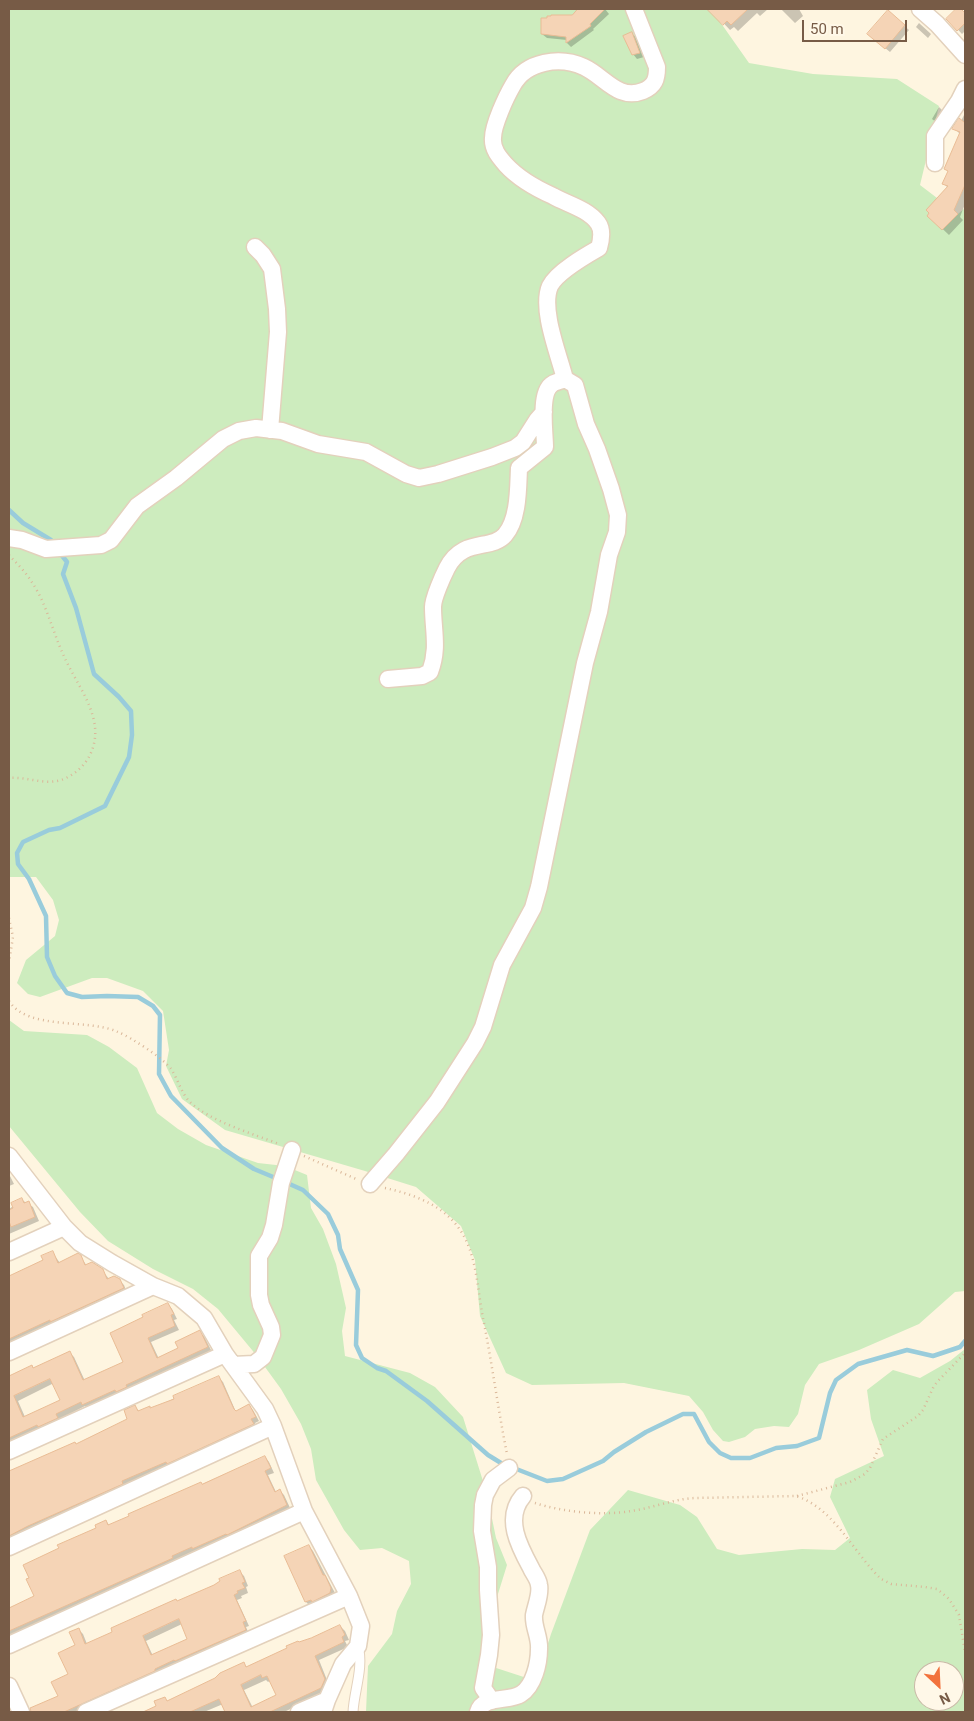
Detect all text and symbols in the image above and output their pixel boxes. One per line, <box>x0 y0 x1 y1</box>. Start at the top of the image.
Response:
scale bar <box>804 10 909 42</box>
text: 50 m <box>810 20 844 38</box>
north arrow <box>914 1661 964 1711</box>
text: N <box>937 1689 953 1708</box>

